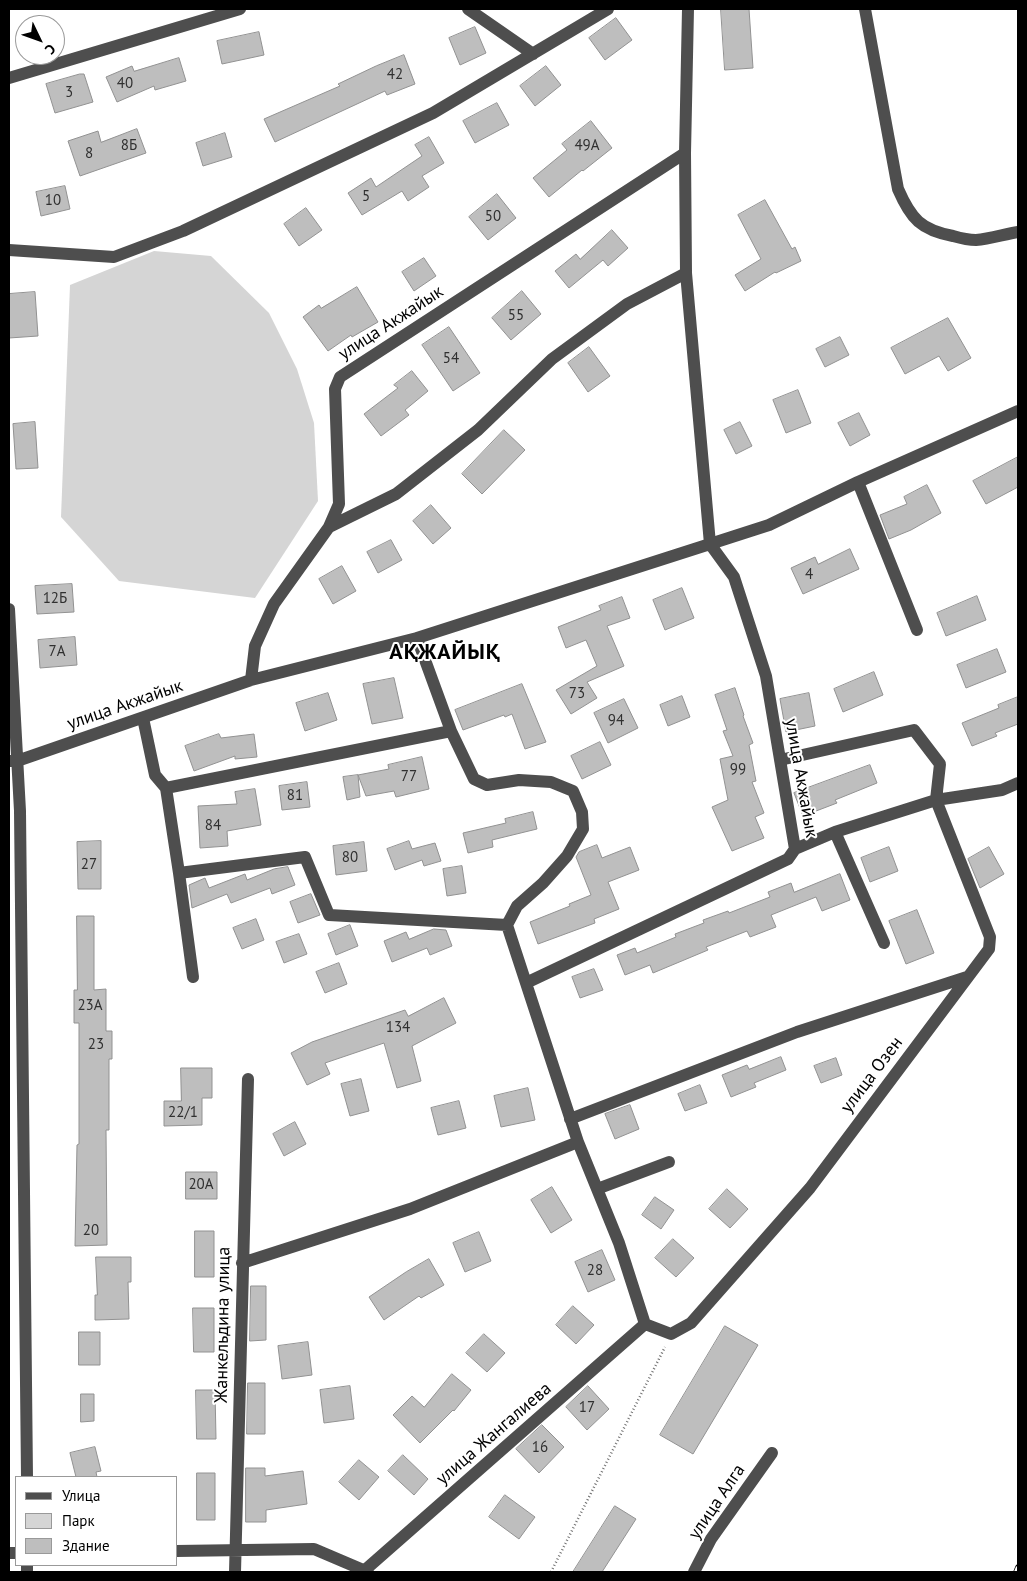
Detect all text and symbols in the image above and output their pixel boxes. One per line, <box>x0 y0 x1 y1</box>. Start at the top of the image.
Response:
north arrow <box>15 15 65 65</box>
text: С <box>41 40 60 58</box>
house number: 42 <box>387 66 403 84</box>
house number: 40 <box>117 75 133 93</box>
house number: 3 <box>65 84 73 102</box>
house number: 8Б <box>121 137 137 155</box>
house number: 49А <box>574 137 600 155</box>
house number: 8 <box>85 145 93 163</box>
house number: 5 <box>362 188 370 206</box>
house number: 10 <box>45 192 61 210</box>
house number: 50 <box>485 208 501 226</box>
street label: улица Акжайык <box>334 281 448 365</box>
house number: 55 <box>508 307 524 325</box>
house number: 54 <box>443 350 459 368</box>
house number: 4 <box>805 566 813 584</box>
house number: 12Б <box>43 590 67 608</box>
district label: АҚЖАЙЫҚ <box>388 640 502 666</box>
house number: 7А <box>49 643 65 661</box>
street label: улица Акжайык <box>64 675 186 735</box>
house number: 73 <box>569 685 585 703</box>
house number: 94 <box>608 712 624 730</box>
street label: улица Акжайык <box>780 717 822 839</box>
house number: 99 <box>730 761 746 779</box>
house number: 77 <box>401 768 417 786</box>
house number: 81 <box>287 787 303 805</box>
house number: 84 <box>205 817 221 835</box>
house number: 80 <box>342 849 358 867</box>
house number: 27 <box>81 856 97 874</box>
house number: 23А <box>77 997 103 1015</box>
house number: 134 <box>386 1019 410 1037</box>
street label: улица Озен <box>836 1033 908 1117</box>
house number: 23 <box>88 1036 104 1054</box>
house number: 22/1 <box>168 1104 198 1122</box>
house number: 20А <box>188 1176 214 1194</box>
house number: 20 <box>83 1222 99 1240</box>
street label: Жанкельдина улица <box>211 1247 235 1403</box>
house number: 28 <box>587 1262 603 1280</box>
street label: улица Жангалиева <box>432 1378 556 1490</box>
house number: 17 <box>579 1399 595 1417</box>
house number: 16 <box>532 1439 548 1457</box>
street label: улица Алга <box>684 1460 750 1544</box>
legend <box>15 1476 178 1566</box>
text: Улица <box>62 1486 100 1505</box>
text: Парк <box>62 1511 95 1530</box>
text: Здание <box>62 1536 110 1555</box>

